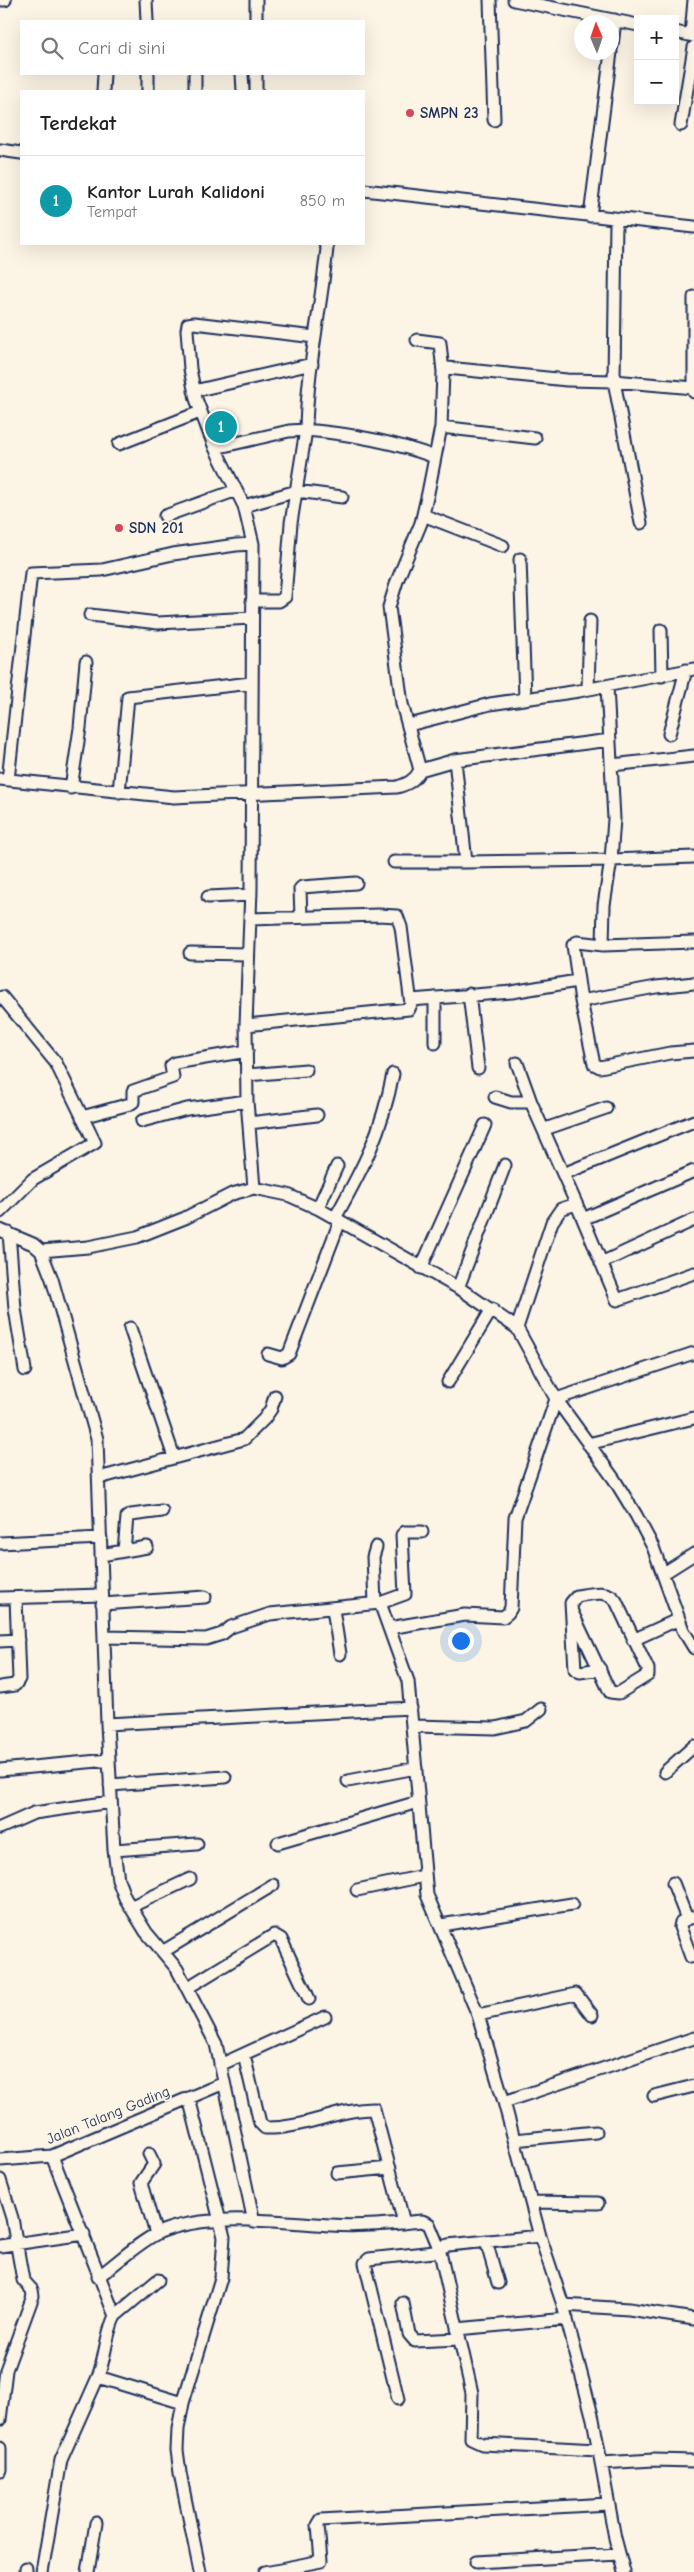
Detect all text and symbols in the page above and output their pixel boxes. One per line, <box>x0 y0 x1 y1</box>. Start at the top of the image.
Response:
north arrow <box>574 15 619 60</box>
map controls <box>634 15 679 105</box>
button: + <box>634 15 679 60</box>
search box <box>20 20 365 75</box>
icon: search <box>38 34 66 62</box>
text: Cari di sini <box>78 37 165 59</box>
button: − <box>634 60 679 105</box>
place label: SMPN 23 <box>420 104 479 122</box>
marker: SMPN 23 <box>404 107 416 119</box>
text: Terdekat <box>40 111 116 135</box>
text: Kantor Lurah Kalidoni <box>87 181 265 203</box>
text: 1 <box>53 192 59 210</box>
text: 850 m <box>300 192 345 210</box>
text: Tempat <box>87 203 137 221</box>
pin: 1 <box>205 408 237 446</box>
place label: SDN 201 <box>129 519 184 537</box>
marker: SDN 201 <box>113 522 125 534</box>
your location <box>448 1628 474 1654</box>
street label: Jalan Talang Gading <box>44 2082 172 2148</box>

